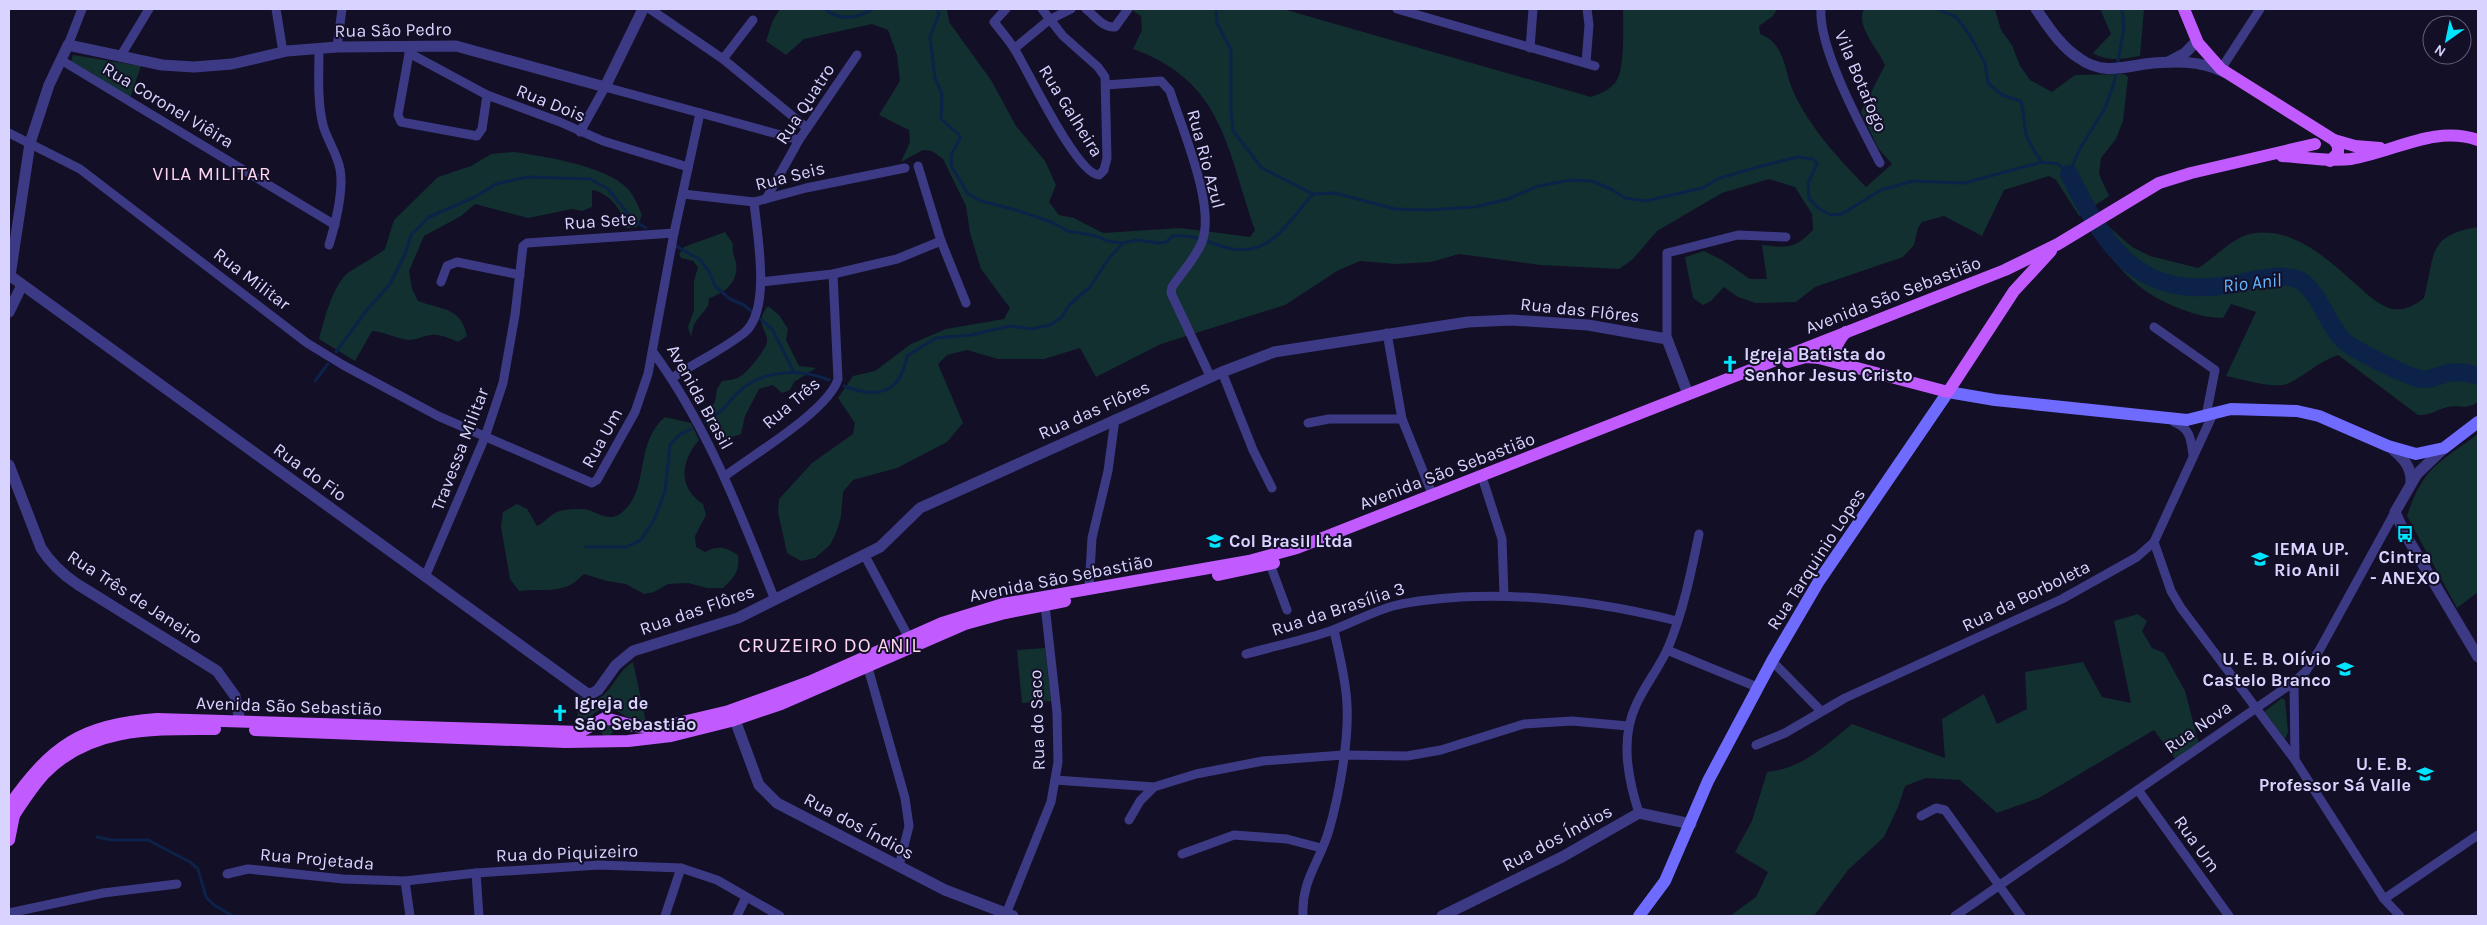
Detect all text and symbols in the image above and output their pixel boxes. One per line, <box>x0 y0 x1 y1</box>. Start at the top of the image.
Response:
north arrow <box>2422 15 2472 65</box>
street label: Rua São Pedro <box>334 18 452 42</box>
street label: Vila Botafogo <box>1830 27 1892 135</box>
text: N <box>2431 41 2449 60</box>
street label: Rua Coronel Viêira <box>98 57 238 153</box>
street label: Rua Quatro <box>771 60 839 148</box>
street label: Rua Galheira <box>1034 61 1108 161</box>
street label: Rua Dois <box>513 79 589 127</box>
street label: Rua Rio Azul <box>1182 107 1230 211</box>
street label: Rua Seis <box>753 157 827 195</box>
district label: VILA MILITAR <box>152 163 272 185</box>
street label: Rua Sete <box>563 208 637 234</box>
street label: Rua Militar <box>209 243 295 315</box>
street label: Avenida São Sebastião <box>1802 251 1984 339</box>
water label: Rio Anil <box>2222 269 2283 297</box>
street label: Rua das Flôres <box>1519 293 1641 327</box>
street label: Avenida Brasil <box>662 341 738 453</box>
place label: Igreja Batista do Senhor Jesus Cristo <box>1744 343 1913 386</box>
church icon: Igreja Batista do Senhor Jesus Cristo <box>1720 354 1740 374</box>
street label: Rua Três <box>757 372 825 434</box>
street label: Rua das Flôres <box>1035 376 1153 444</box>
street label: Travessa Militar <box>426 384 494 513</box>
street label: Rua Um <box>577 404 627 472</box>
street label: Avenida São Sebastião <box>1356 427 1538 515</box>
street label: Rua do Fio <box>269 438 351 506</box>
street label: Rua Tarquinio Lopes <box>1762 484 1870 634</box>
bus stop icon: Cintra - ANEXO <box>2395 524 2415 544</box>
place label: Col Brasil Ltda <box>1229 530 1353 552</box>
school or university icon: Col Brasil Ltda <box>1205 531 1225 551</box>
place label: IEMA UP. Rio Anil <box>2274 538 2348 581</box>
street label: Rua Três de Janeiro <box>63 545 207 649</box>
place label: Cintra - ANEXO <box>2370 546 2440 589</box>
street label: Avenida São Sebastião <box>967 549 1155 607</box>
school or university icon: IEMA UP. Rio Anil <box>2250 549 2270 569</box>
street label: Rua da Borboleta <box>1958 555 2094 637</box>
street label: Rua da Brasília 3 <box>1269 577 1407 641</box>
street label: Rua das Flôres <box>637 580 757 640</box>
district label: CRUZEIRO DO ANIL <box>738 634 922 657</box>
place label: U. E. B. Olívio Castelo Branco <box>2203 648 2331 691</box>
school or university icon: U. E. B. Olívio Castelo Branco <box>2335 659 2355 679</box>
street label: Rua do Saco <box>1024 669 1050 771</box>
street label: Avenida São Sebastião <box>196 692 382 720</box>
place label: Igreja de São Sebastião <box>574 692 697 735</box>
street label: Rua Nova <box>2160 696 2236 758</box>
church icon: Igreja de São Sebastião <box>550 703 570 723</box>
place label: U. E. B. Professor Sá Valle <box>2259 753 2411 796</box>
school or university icon: U. E. B. Professor Sá Valle <box>2415 764 2435 784</box>
street label: Rua dos Índios <box>800 787 918 864</box>
street label: Rua dos Índios <box>1498 799 1616 876</box>
street label: Rua Um <box>2169 811 2225 877</box>
street label: Rua do Piquizeiro <box>495 840 639 866</box>
street label: Rua Projetada <box>259 843 375 875</box>

